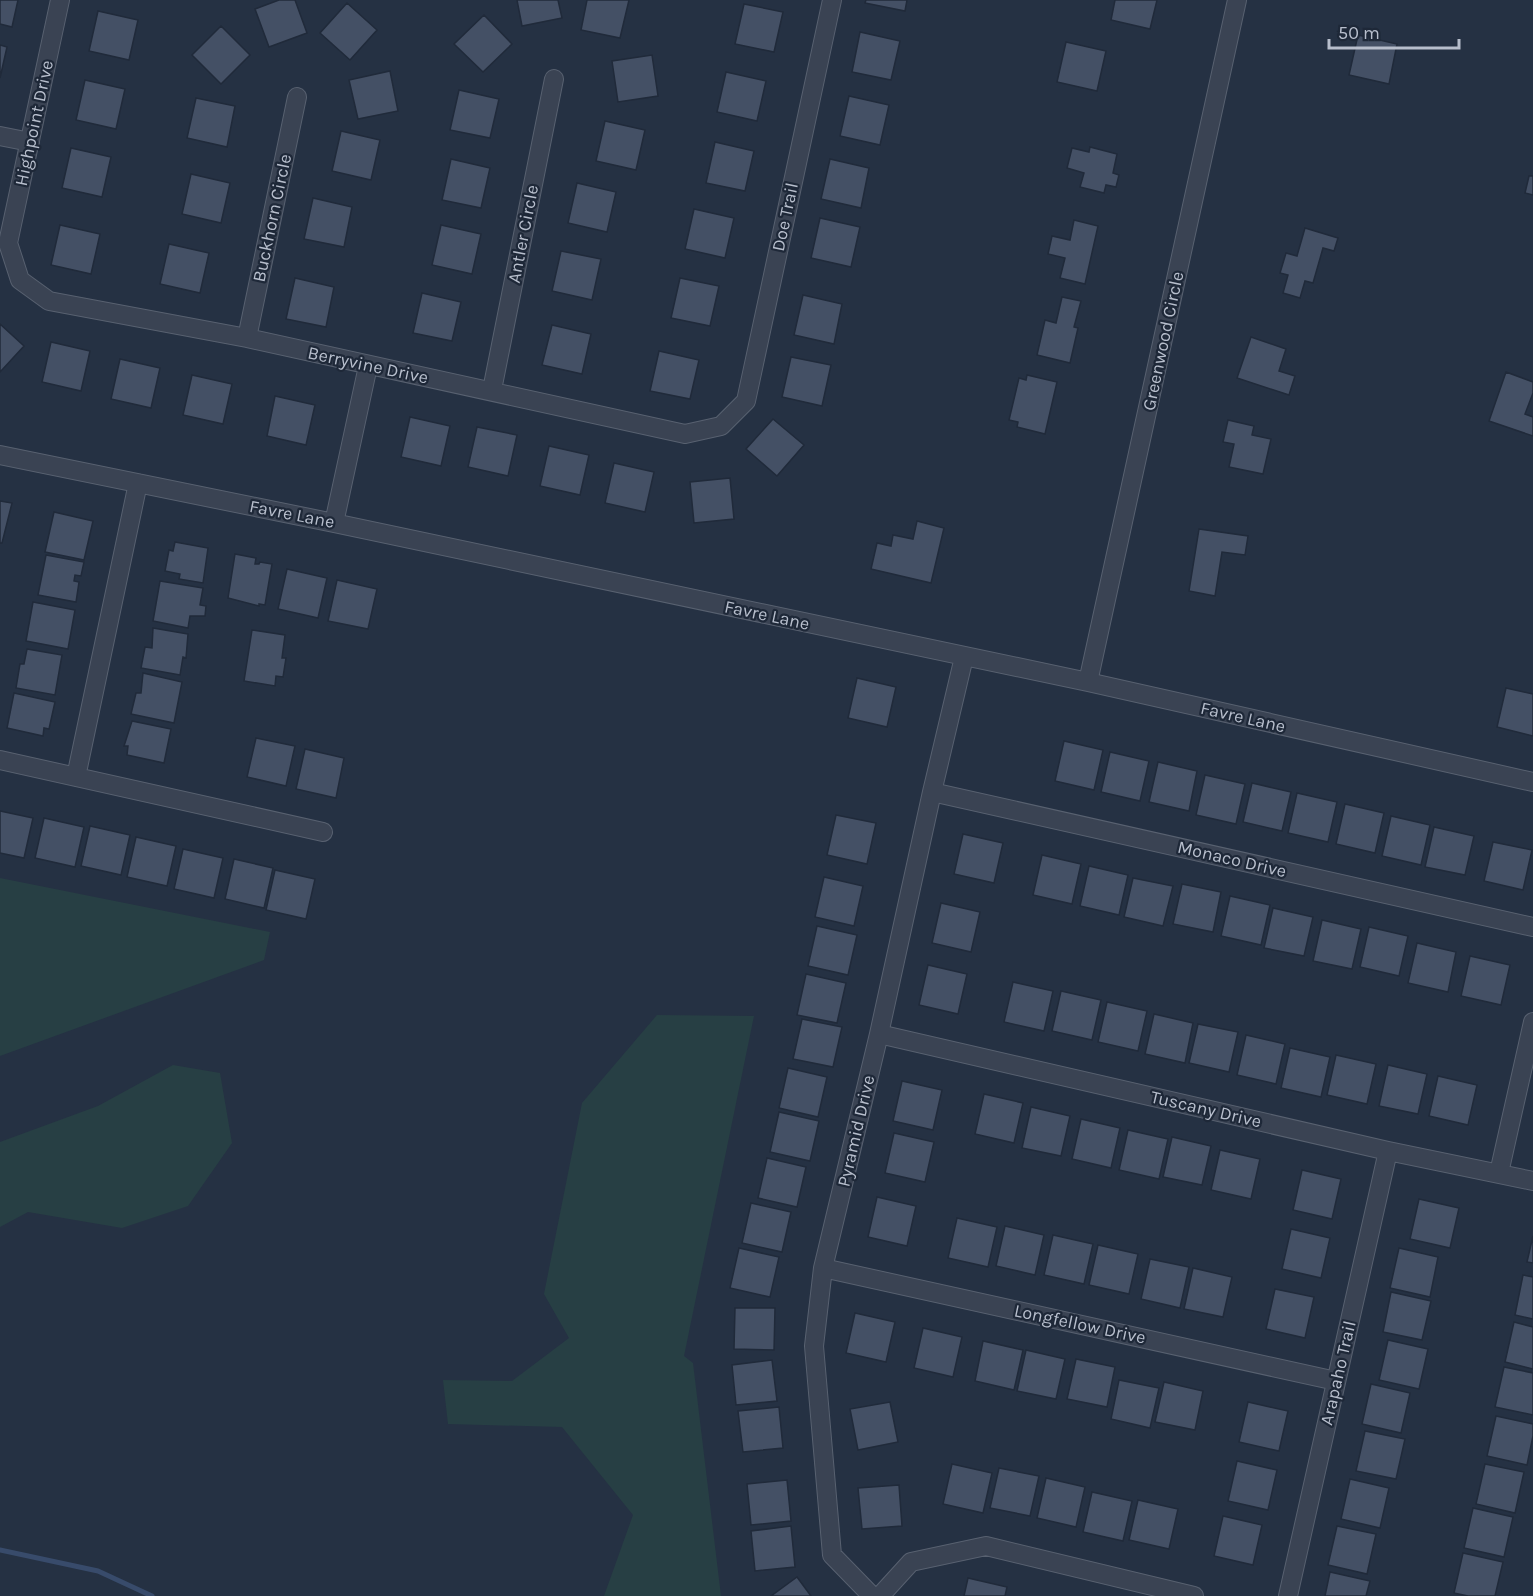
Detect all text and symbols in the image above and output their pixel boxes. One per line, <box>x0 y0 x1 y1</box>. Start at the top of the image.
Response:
scale bar <box>1329 12 1460 50</box>
text: 50 m <box>1338 22 1380 44</box>
street label: Highpoint Drive <box>10 58 58 188</box>
street label: Buckhorn Circle <box>248 152 296 284</box>
street label: Doe Trail <box>767 181 803 253</box>
street label: Antler Circle <box>503 183 543 285</box>
street label: Greenwood Circle <box>1138 269 1188 413</box>
street label: Berryvine Drive <box>306 341 430 389</box>
street label: Favre Lane <box>247 495 337 533</box>
street label: Favre Lane <box>722 595 812 635</box>
street label: Favre Lane <box>1198 697 1288 737</box>
street label: Monaco Drive <box>1175 836 1289 882</box>
street label: Pyramid Drive <box>832 1073 880 1189</box>
street label: Tuscany Drive <box>1149 1086 1263 1132</box>
street label: Longfellow Drive <box>1012 1299 1148 1349</box>
street label: Arapaho Trail <box>1315 1319 1361 1427</box>

